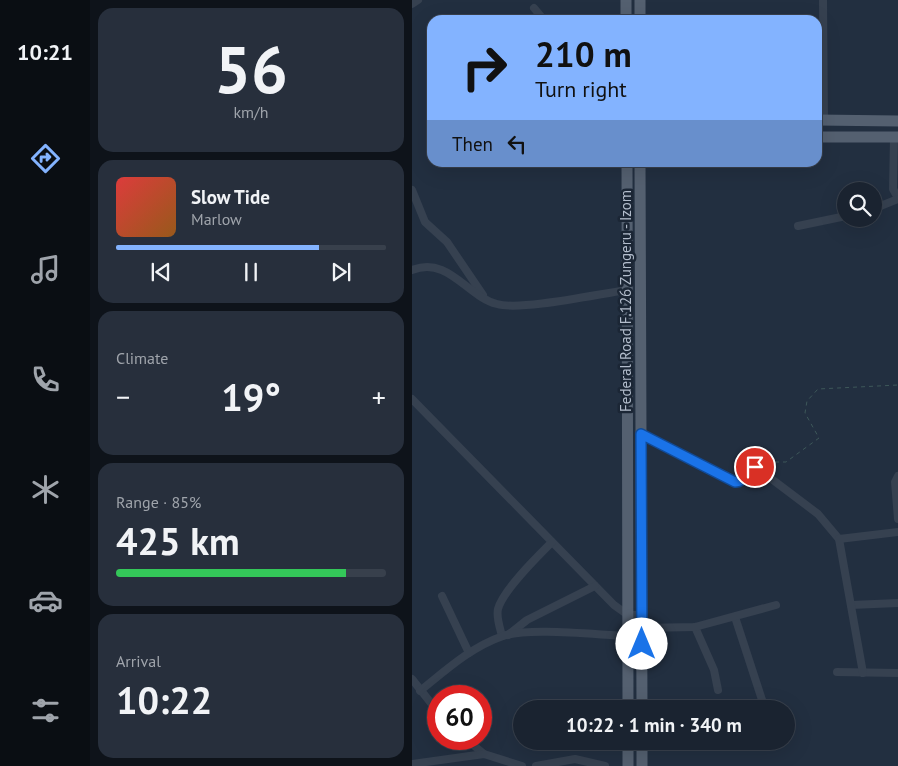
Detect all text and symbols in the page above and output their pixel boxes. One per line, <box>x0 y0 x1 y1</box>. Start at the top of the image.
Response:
text: 56 <box>214 27 288 111</box>
text: 210 m <box>535 31 632 77</box>
icon: right <box>452 35 517 100</box>
text: 10:21 <box>17 38 73 66</box>
text: Turn right <box>535 75 627 103</box>
text: km/h <box>233 102 269 122</box>
icon: left <box>503 130 531 158</box>
text: Then <box>452 132 493 156</box>
icon: directions <box>28 141 63 176</box>
map controls <box>837 182 882 227</box>
button: search <box>837 182 882 227</box>
text: Slow Tide <box>191 185 270 209</box>
street label: Federal Road F.126 Zungeru - Izom <box>616 190 635 412</box>
text: Marlow <box>191 209 242 229</box>
icon: music <box>28 252 63 287</box>
icon: previous <box>147 258 175 286</box>
icon: pause <box>237 258 265 286</box>
icon: next <box>327 258 355 286</box>
text: Climate <box>116 348 168 368</box>
icon: phone <box>28 362 63 397</box>
text: 19° <box>221 372 281 421</box>
text: − <box>116 378 130 415</box>
text: + <box>372 378 386 415</box>
pin <box>734 446 776 488</box>
icon: arrive <box>741 453 769 481</box>
icon: climate <box>28 472 63 507</box>
text: Range · 85% <box>116 492 201 512</box>
text: 425 km <box>116 516 240 565</box>
icon: car <box>28 583 63 618</box>
position arrow <box>615 617 667 669</box>
text: Arrival <box>116 651 161 671</box>
text: 10:22 <box>116 675 212 724</box>
speed limit sign: 60 <box>427 685 492 750</box>
icon: filters <box>28 693 63 728</box>
text: 10:22 · 1 min · 340 m <box>566 713 742 737</box>

